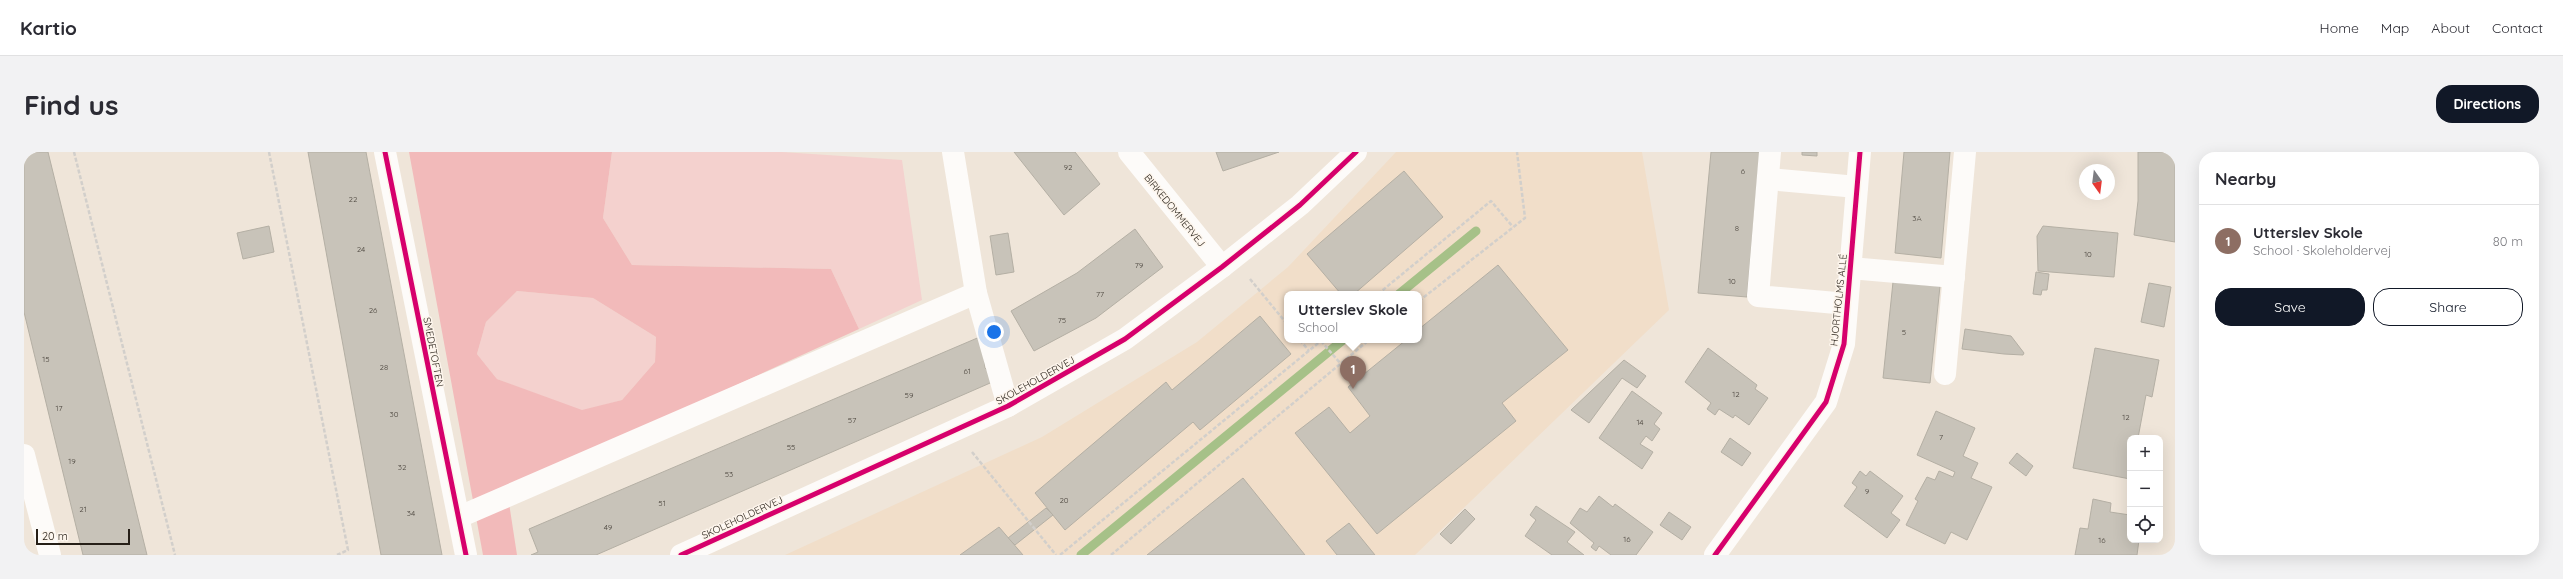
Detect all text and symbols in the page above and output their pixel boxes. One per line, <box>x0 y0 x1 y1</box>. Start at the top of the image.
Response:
text: Kartio <box>20 16 77 40</box>
text: Home <box>2320 19 2359 37</box>
text: Map <box>2381 19 2409 37</box>
text: About <box>2431 19 2470 37</box>
text: Contact <box>2492 19 2543 37</box>
button: Directions <box>2436 85 2539 123</box>
text: Find us <box>24 87 118 122</box>
house number: 92 <box>1064 162 1073 172</box>
north arrow <box>2079 164 2115 200</box>
house number: 6 <box>1741 166 1746 176</box>
text: Nearby <box>2215 168 2276 189</box>
street label: BIRKEDOMMERVEJ <box>1141 171 1208 249</box>
house number: 22 <box>349 194 358 204</box>
house number: 3A <box>1912 213 1922 223</box>
house number: 8 <box>1735 223 1739 233</box>
text: Utterslev Skole <box>2253 223 2363 242</box>
text: 1 <box>2225 233 2231 249</box>
text: 80 m <box>2493 233 2523 249</box>
text: School · Skoleholdervej <box>2253 242 2391 258</box>
house number: 24 <box>357 244 365 254</box>
house number: 10 <box>2084 249 2092 259</box>
street label: HJORTHOLMS ALLÉ <box>1827 253 1850 347</box>
house number: 79 <box>1135 260 1144 270</box>
house number: 10 <box>1728 276 1736 286</box>
button: Save <box>2215 288 2365 326</box>
button: Share <box>2373 288 2523 326</box>
house number: 77 <box>1096 289 1104 299</box>
popup <box>1284 291 1422 343</box>
text: Utterslev Skole <box>1298 300 1408 319</box>
house number: 26 <box>369 305 378 315</box>
house number: 75 <box>1058 315 1066 325</box>
street label: SMEDETOFTEN <box>420 316 447 388</box>
text: School <box>1298 319 1338 335</box>
your location <box>984 322 1004 342</box>
house number: 5 <box>1902 327 1906 337</box>
street label: SKOLEHOLDERVEJ <box>993 353 1077 408</box>
house number: 15 <box>42 354 50 364</box>
pin: 1 <box>1340 356 1366 389</box>
house number: 28 <box>380 362 388 372</box>
house number: 61 <box>963 366 971 376</box>
house number: 12 <box>1732 389 1740 399</box>
house number: 59 <box>905 390 914 400</box>
house number: 17 <box>55 403 63 413</box>
house number: 30 <box>390 409 399 419</box>
house number: 12 <box>2122 412 2130 422</box>
house number: 57 <box>848 415 856 425</box>
house number: 14 <box>1636 417 1644 427</box>
house number: 7 <box>1939 432 1943 442</box>
map controls <box>2127 435 2163 543</box>
button: + <box>2127 435 2163 471</box>
house number: 55 <box>787 442 795 452</box>
house number: 19 <box>68 456 76 466</box>
house number: 32 <box>398 462 407 472</box>
house number: 53 <box>725 469 733 479</box>
button: − <box>2127 471 2163 507</box>
house number: 9 <box>1865 486 1870 496</box>
street label: SKOLEHOLDERVEJ <box>699 493 785 542</box>
house number: 20 <box>1059 495 1069 505</box>
house number: 51 <box>658 498 666 508</box>
house number: 21 <box>79 504 87 514</box>
button: locate <box>2127 507 2163 543</box>
house number: 34 <box>407 508 415 518</box>
house number: 49 <box>604 522 613 532</box>
scale bar <box>36 527 130 546</box>
text: 20 m <box>42 529 68 543</box>
house number: 16 <box>1623 534 1631 544</box>
house number: 16 <box>2098 535 2106 545</box>

